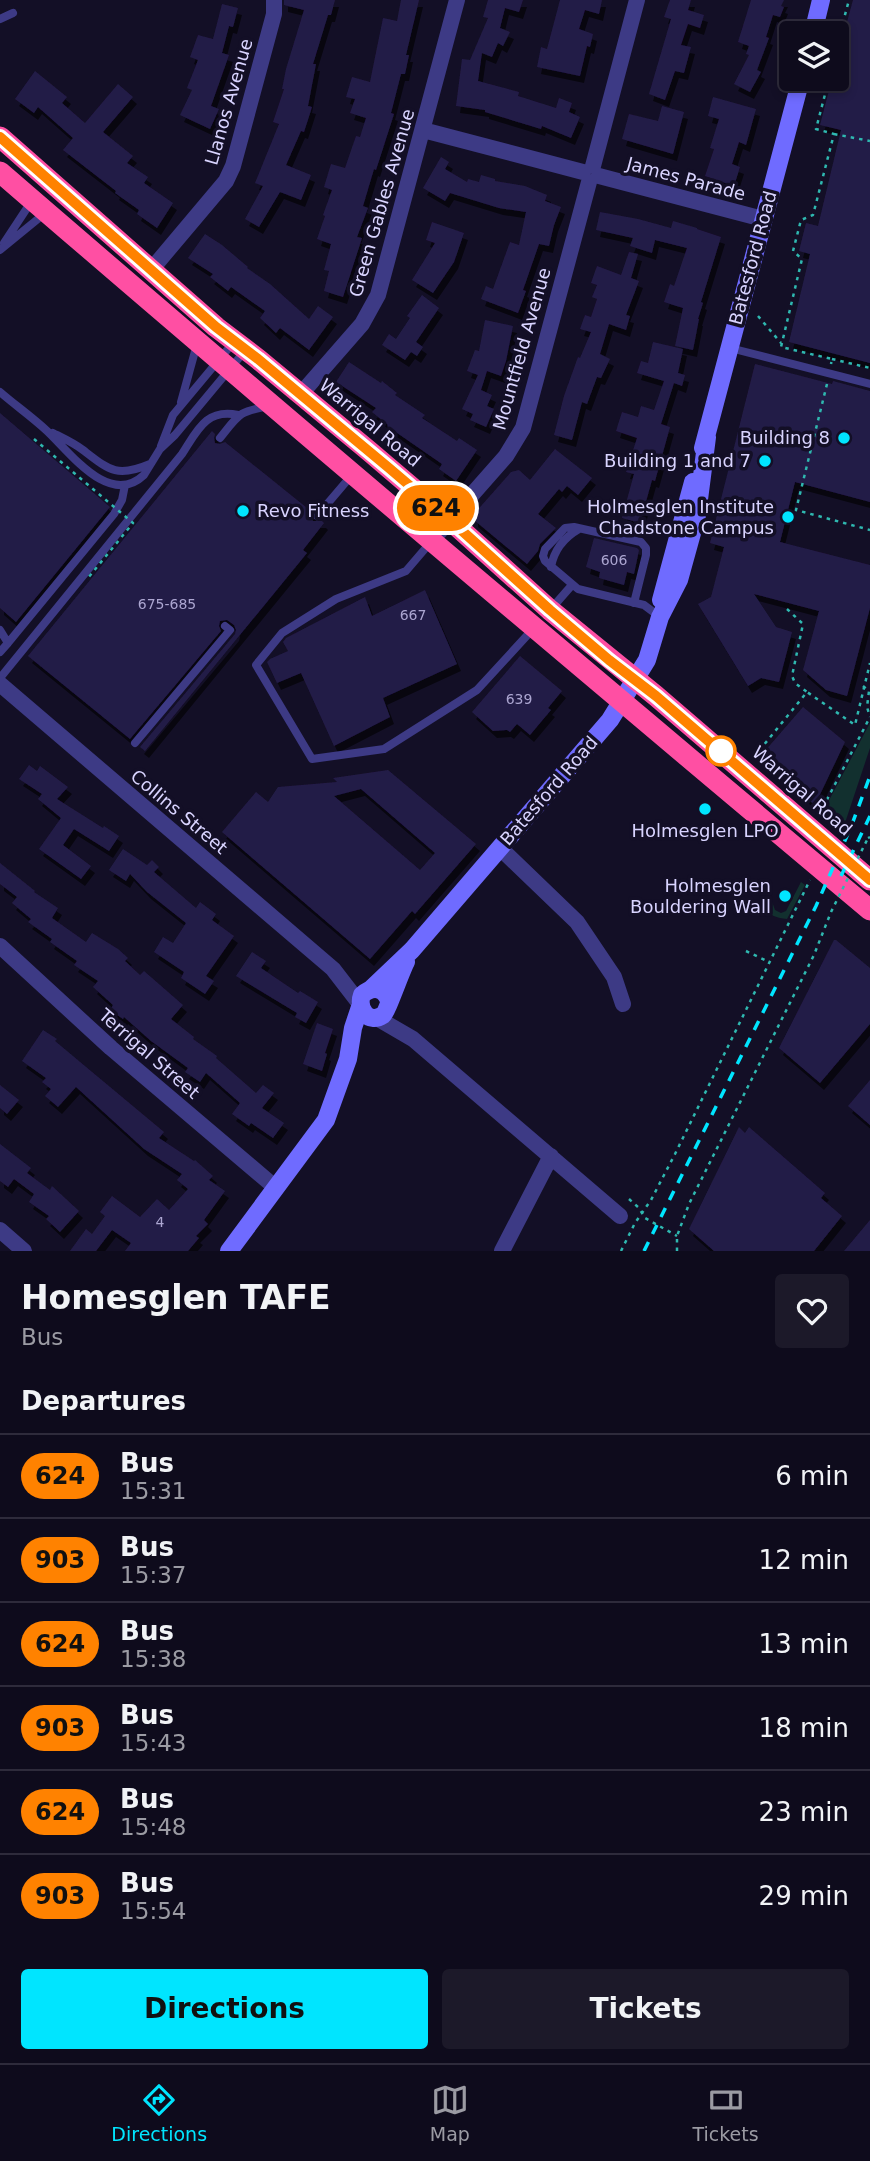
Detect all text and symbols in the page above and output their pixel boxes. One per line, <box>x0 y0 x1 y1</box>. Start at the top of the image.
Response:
map controls <box>779 21 849 91</box>
button: layers <box>779 21 849 91</box>
street label: Llanos Avenue <box>200 36 257 167</box>
street label: Green Gables Avenue <box>345 106 418 299</box>
street label: James Parade <box>623 152 748 204</box>
street label: Batesford Road <box>725 189 780 327</box>
street label: Mountfield Avenue <box>488 265 555 432</box>
street label: Warrigal Road <box>315 374 425 471</box>
place label: Building 8 <box>740 427 830 448</box>
marker: Building 8 <box>836 430 852 446</box>
place label: Building 1 and 7 <box>604 450 751 471</box>
marker: Building 1 and 7 <box>757 453 773 469</box>
line badge: 624 <box>396 485 476 531</box>
text: 624 <box>411 494 461 522</box>
place label: Holmesglen Institute Chadstone Campus <box>587 496 774 538</box>
place label: Revo Fitness <box>257 500 370 521</box>
marker: Revo Fitness <box>235 503 251 519</box>
marker: Holmesglen Institute Chadstone Campus <box>780 509 796 525</box>
house number: 606 <box>601 552 627 568</box>
house number: 675-685 <box>138 596 196 612</box>
house number: 667 <box>400 607 426 623</box>
house number: 639 <box>506 691 532 707</box>
street label: Batesford Road <box>496 732 602 849</box>
unlabelled marker <box>706 736 736 766</box>
street label: Warrigal Road <box>748 742 857 840</box>
street label: Collins Street <box>127 765 232 858</box>
marker: Holmesglen LPO <box>697 801 713 817</box>
place label: Holmesglen LPO <box>631 820 779 841</box>
place label: Holmesglen Bouldering Wall <box>630 875 771 917</box>
marker: Holmesglen Bouldering Wall <box>777 888 793 904</box>
street label: Terrigal Street <box>94 1004 204 1103</box>
house number: 4 <box>156 1214 165 1230</box>
button: heart <box>775 1274 849 1348</box>
text: Homesglen TAFE <box>21 1278 331 1317</box>
text: Bus <box>21 1324 63 1350</box>
text: Departures <box>21 1386 186 1416</box>
text: Bus <box>120 1448 174 1478</box>
text: 6 min <box>775 1461 849 1491</box>
text: 624 <box>35 1462 85 1490</box>
text: 15:31 <box>120 1478 186 1504</box>
text: Bus <box>120 1532 174 1562</box>
text: 12 min <box>759 1545 849 1575</box>
text: 903 <box>35 1546 85 1574</box>
text: 15:37 <box>120 1562 186 1588</box>
text: Bus <box>120 1616 174 1646</box>
text: 13 min <box>759 1629 849 1659</box>
text: 624 <box>35 1630 85 1658</box>
text: 15:38 <box>120 1646 186 1672</box>
text: Bus <box>120 1700 174 1730</box>
text: 18 min <box>759 1713 849 1743</box>
text: 903 <box>35 1714 85 1742</box>
text: 15:43 <box>120 1730 186 1756</box>
text: Bus <box>120 1784 174 1814</box>
text: 23 min <box>759 1797 849 1827</box>
text: 624 <box>35 1798 85 1826</box>
text: 15:48 <box>120 1814 186 1840</box>
text: Bus <box>120 1868 174 1898</box>
text: 29 min <box>759 1881 849 1911</box>
text: 903 <box>35 1882 85 1910</box>
text: 15:54 <box>120 1898 186 1924</box>
button: Directions <box>21 1969 428 2049</box>
button: Tickets <box>442 1969 849 2049</box>
tab: Directions <box>111 2081 207 2145</box>
tab: Map <box>430 2081 470 2145</box>
tab: Tickets <box>693 2081 759 2145</box>

